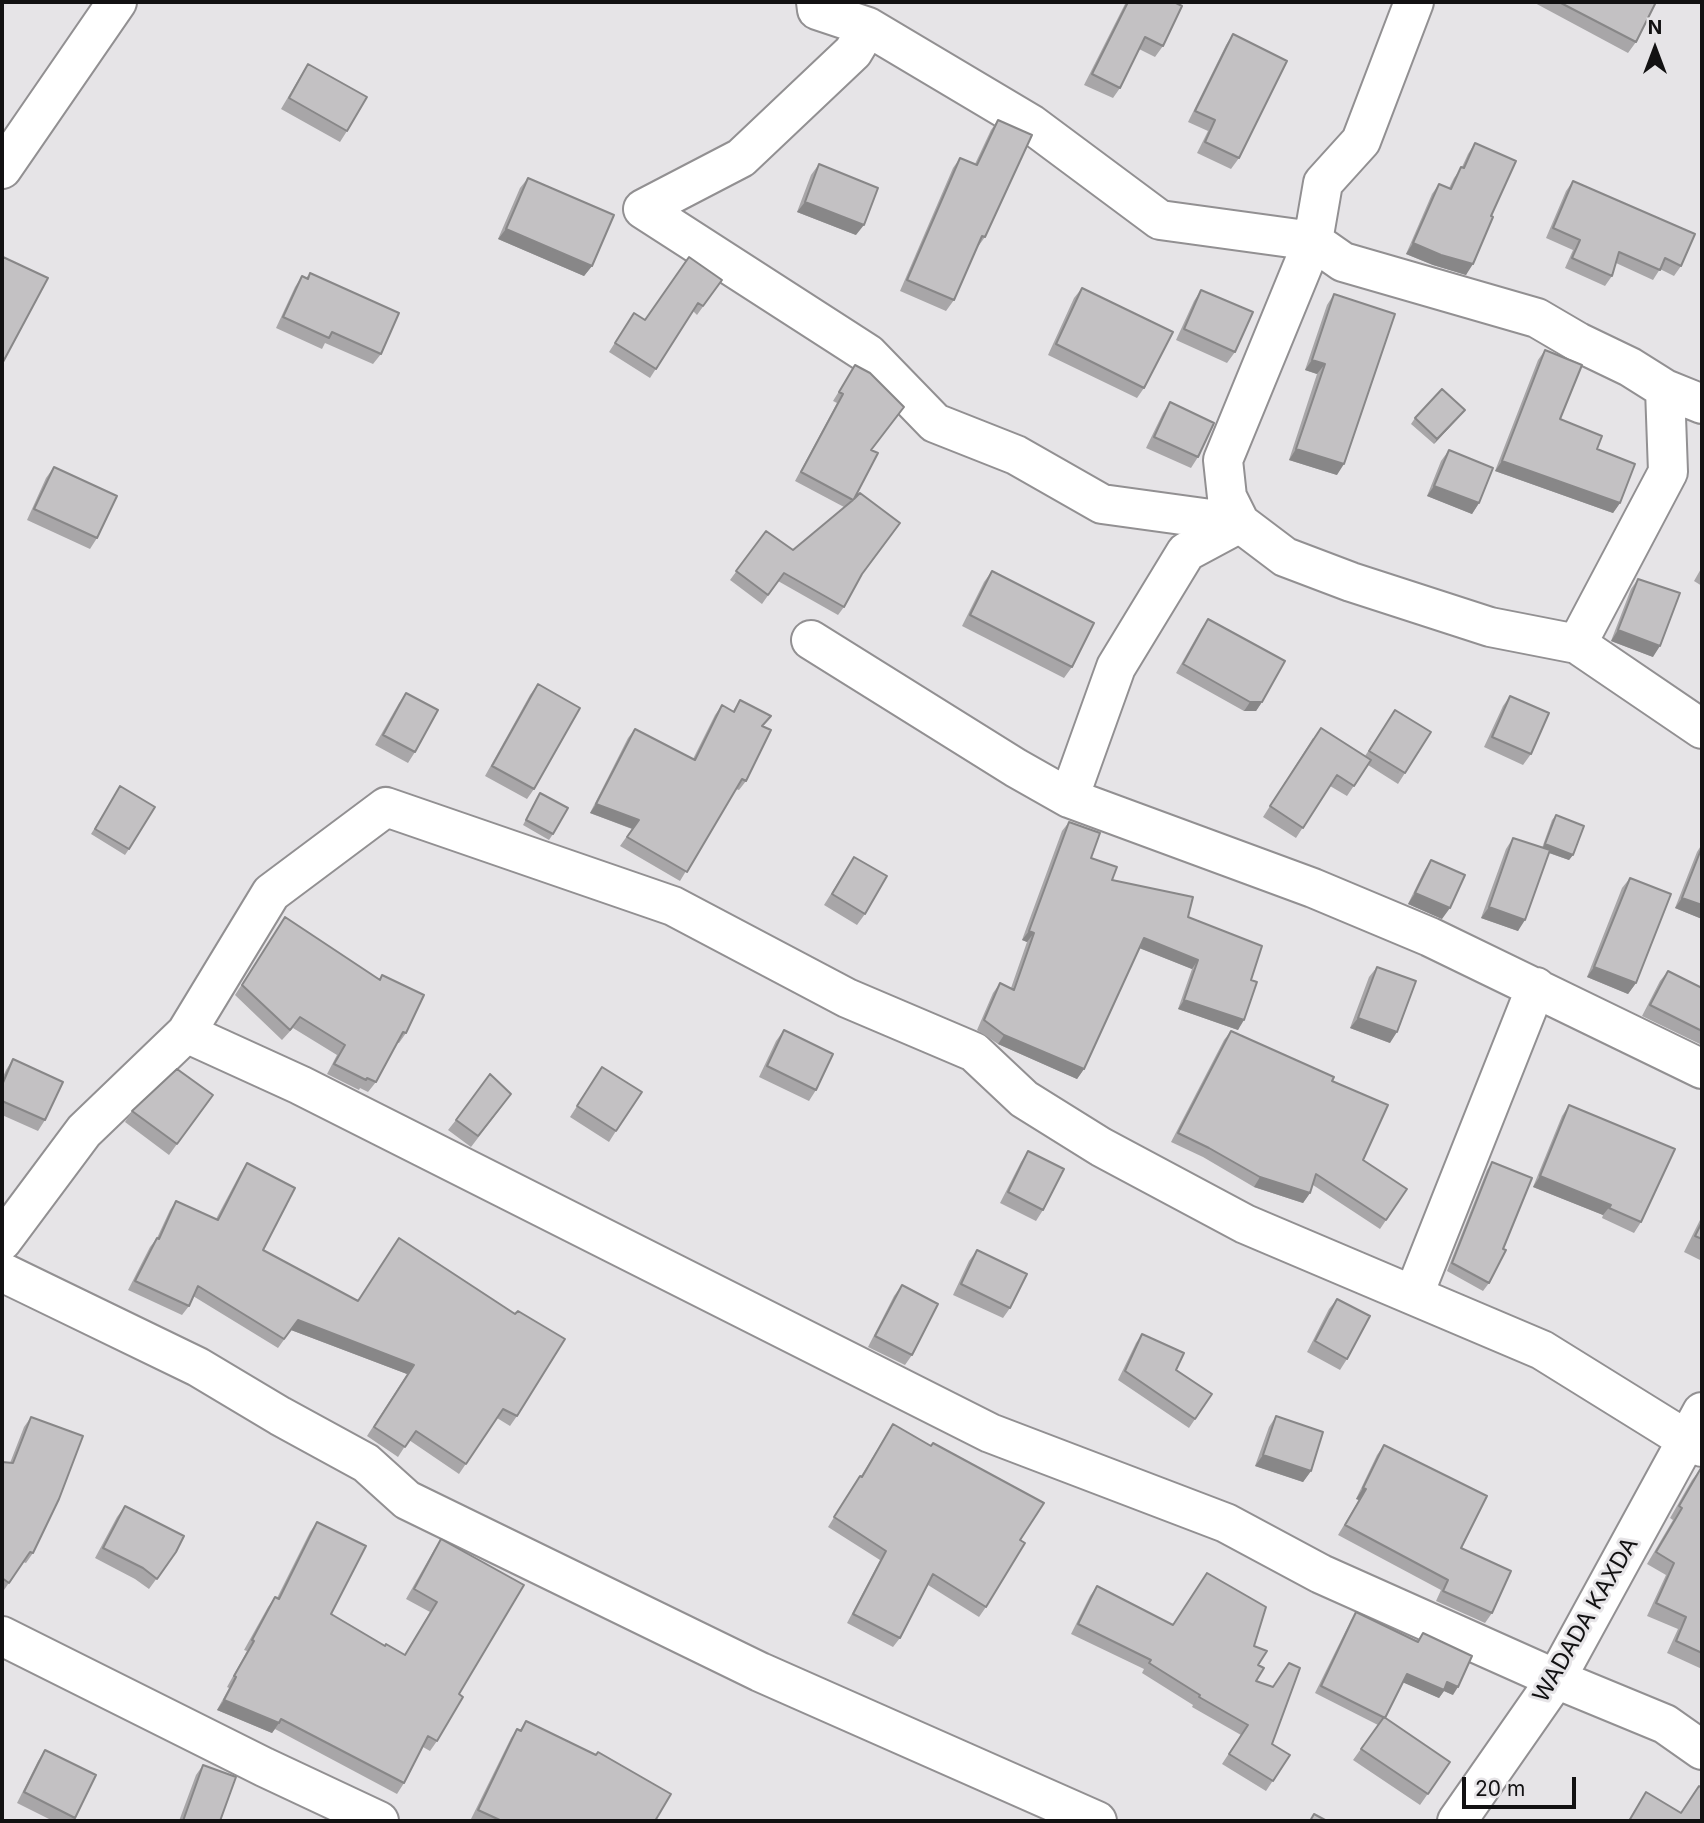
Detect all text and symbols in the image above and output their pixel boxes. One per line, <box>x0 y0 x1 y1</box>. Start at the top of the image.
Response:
north arrow <box>1620 14 1690 84</box>
text: N <box>1648 16 1662 39</box>
street label: WADADA KAXDA <box>1528 1533 1644 1707</box>
scale bar <box>1466 1764 1580 1808</box>
text: 20 m <box>1475 1776 1525 1801</box>

